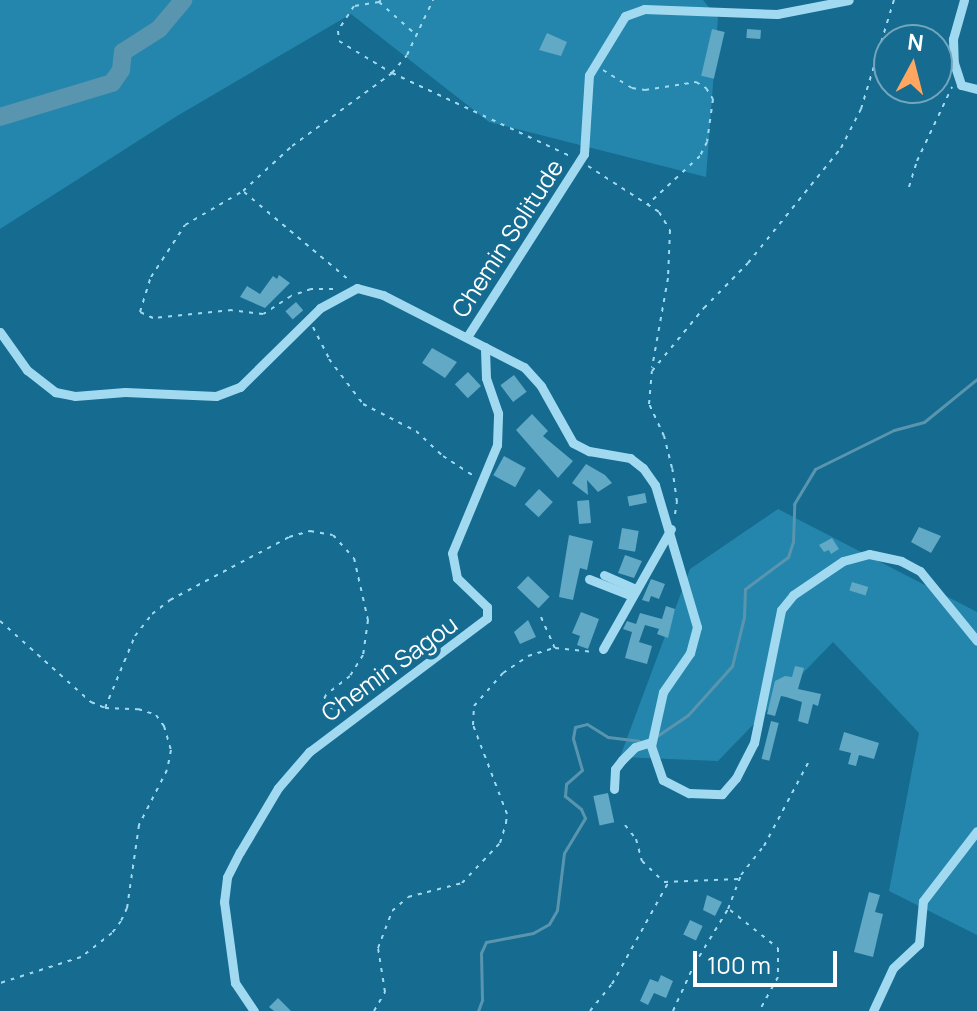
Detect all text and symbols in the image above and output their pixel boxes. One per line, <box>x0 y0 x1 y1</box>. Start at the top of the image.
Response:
north arrow <box>873 24 953 104</box>
text: N <box>906 26 925 58</box>
street label: Chemin Solitude <box>445 154 569 322</box>
street label: Chemin Sagou <box>315 609 463 727</box>
scale bar <box>697 935 841 985</box>
text: 100 m <box>707 948 771 981</box>

